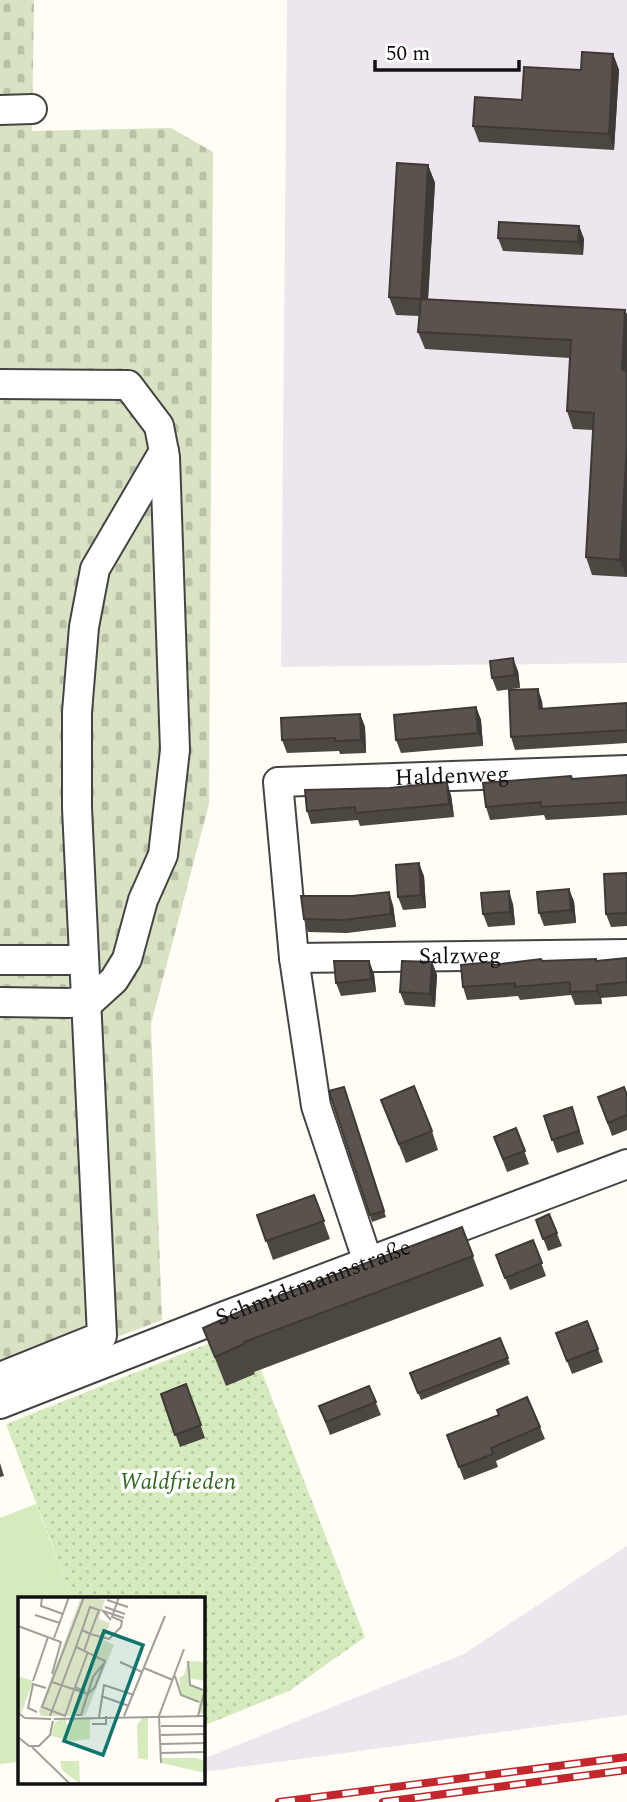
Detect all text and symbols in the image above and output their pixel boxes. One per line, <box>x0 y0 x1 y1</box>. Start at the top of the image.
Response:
scale bar <box>375 28 518 72</box>
text: 50 m <box>386 38 430 70</box>
street label: Haldenweg <box>394 757 510 795</box>
street label: Salzweg <box>418 938 502 974</box>
street label: Schmidtmannstraße <box>210 1230 416 1335</box>
park label: Waldfrieden <box>120 1465 236 1500</box>
inset map <box>18 1597 205 1784</box>

